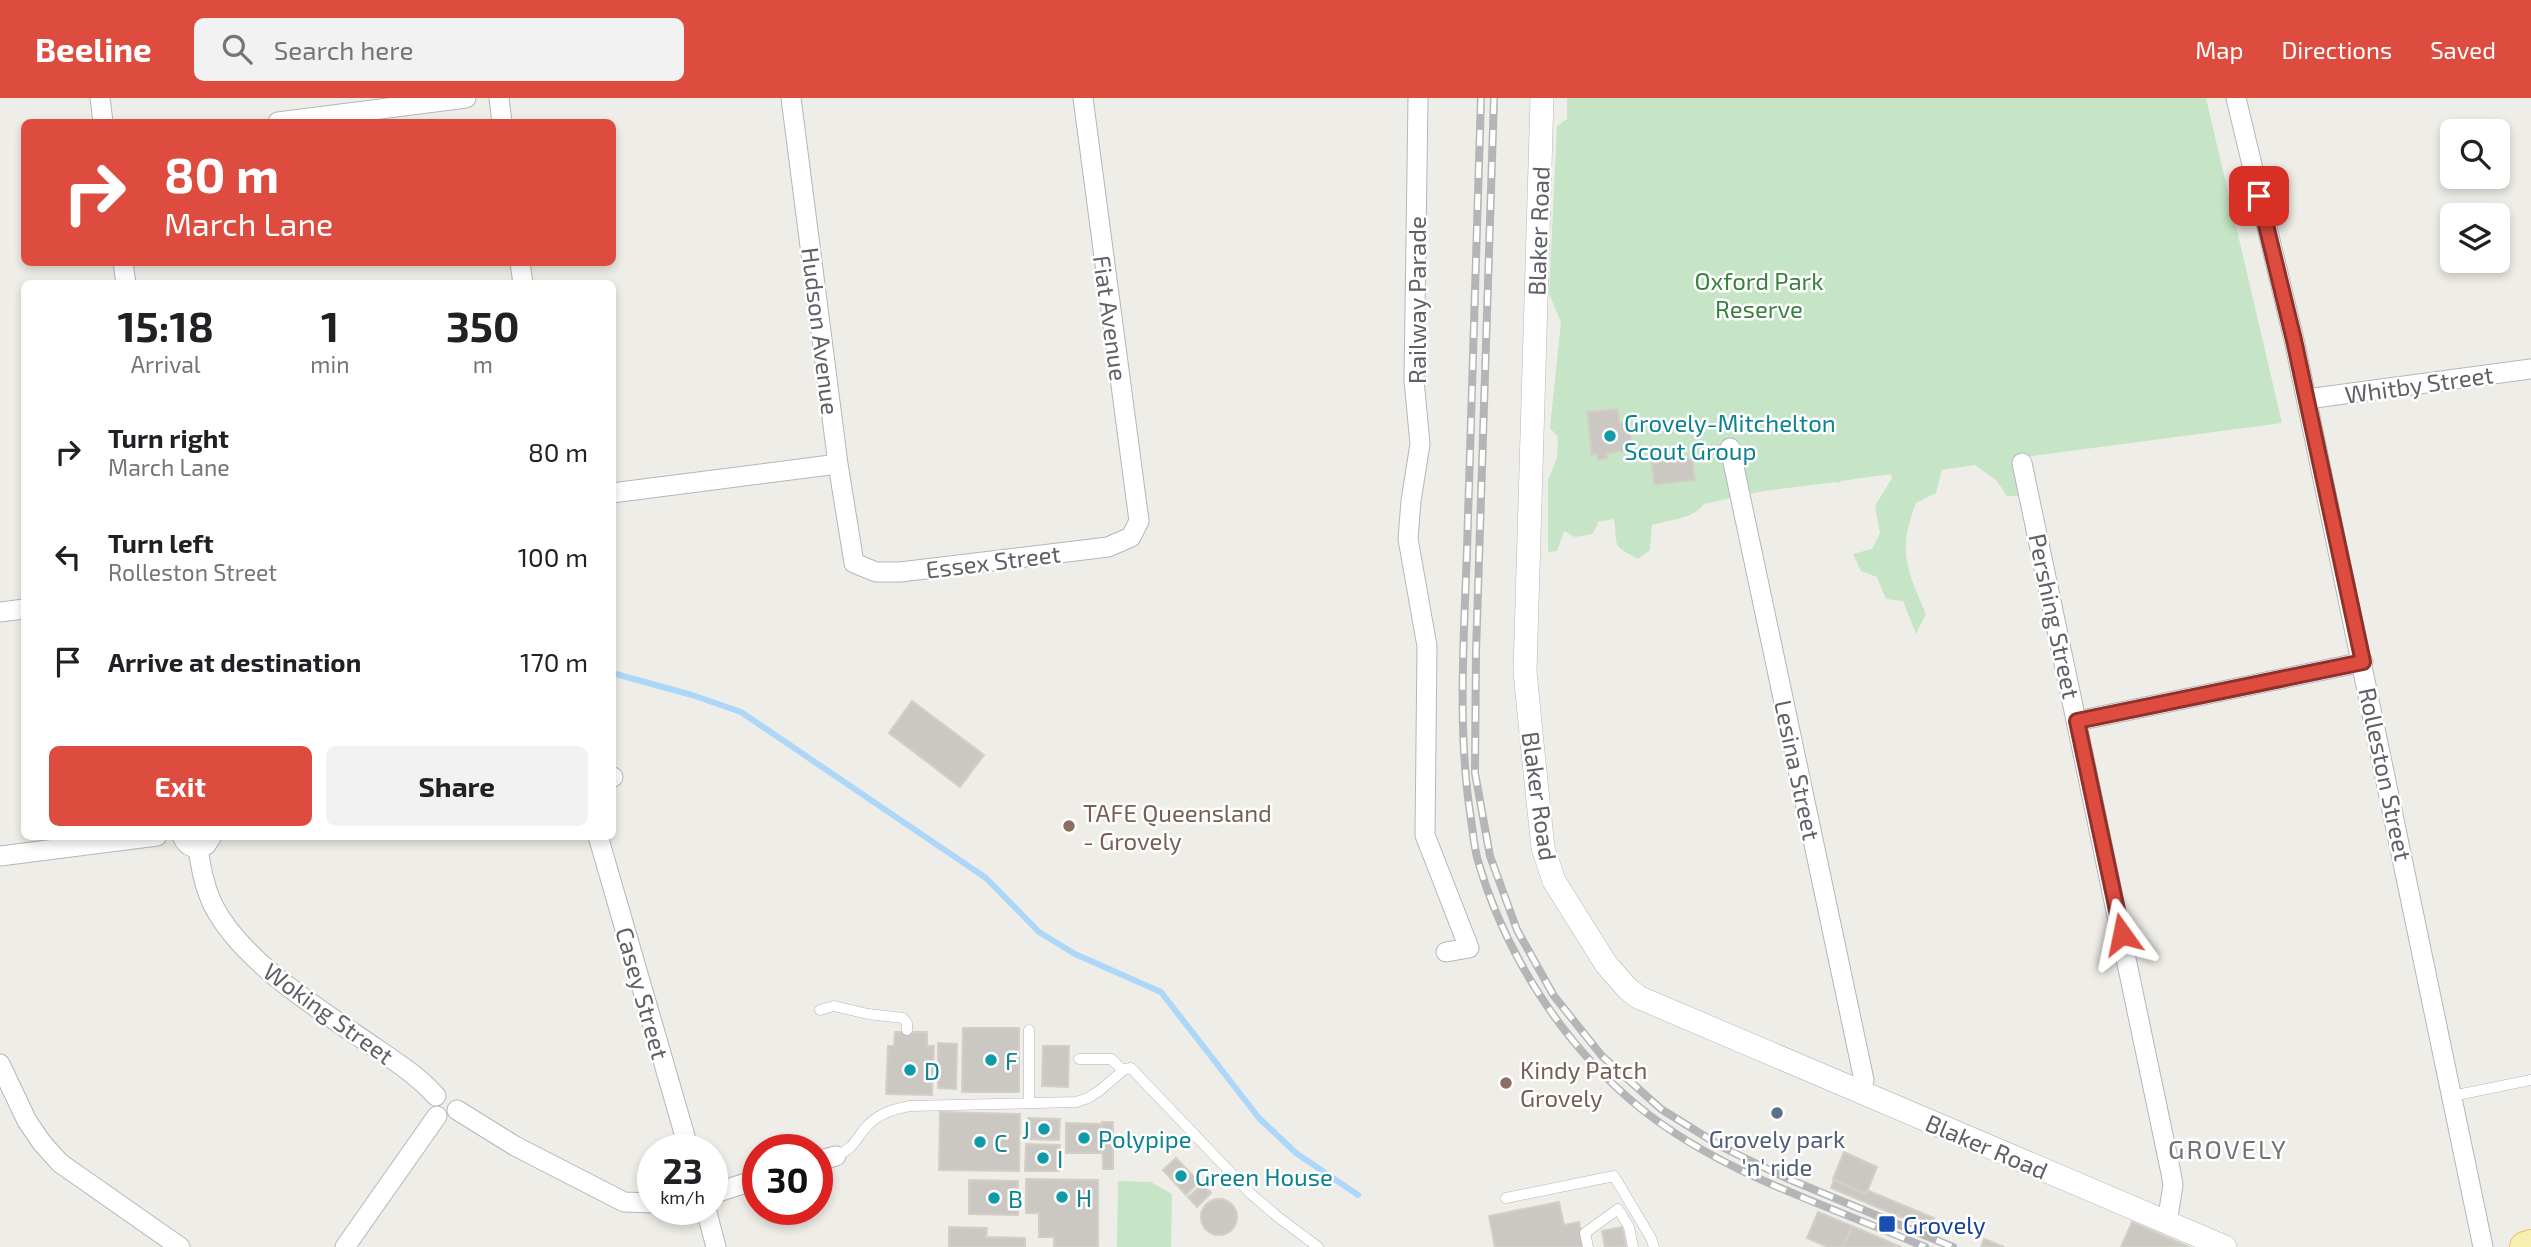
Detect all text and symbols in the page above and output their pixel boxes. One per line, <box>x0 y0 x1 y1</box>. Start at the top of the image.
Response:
search box <box>194 18 684 81</box>
text: Beeline <box>35 29 152 69</box>
icon: search <box>218 30 256 68</box>
text: Search here <box>274 34 413 65</box>
text: Map <box>2195 35 2243 64</box>
text: Directions <box>2281 35 2392 64</box>
text: Saved <box>2430 35 2496 64</box>
map controls <box>2440 119 2510 273</box>
button: search <box>2440 119 2510 189</box>
text: 80 m <box>164 144 279 203</box>
icon: right <box>49 147 140 238</box>
street label: Blaker Road <box>1521 166 1555 296</box>
pin <box>2229 166 2289 226</box>
icon: arrive <box>2240 177 2278 215</box>
button: layers <box>2440 203 2510 273</box>
text: March Lane <box>164 204 333 242</box>
street label: Railway Parade <box>1402 216 1431 384</box>
street label: Hudson Avenue <box>796 246 846 416</box>
street label: Fiat Avenue <box>1088 253 1134 383</box>
park label: Oxford Park Reserve <box>1695 266 1823 323</box>
text: 15:18 <box>117 300 214 350</box>
text: 1 <box>321 300 339 350</box>
text: 350 <box>446 300 520 350</box>
text: Arrival <box>131 350 201 378</box>
text: min <box>310 350 350 378</box>
text: m <box>473 350 493 378</box>
street label: Whitby Street <box>2343 359 2495 409</box>
place label: Grovely-Mitchelton Scout Group <box>1624 408 1836 465</box>
text: Turn right <box>108 422 229 453</box>
marker: Grovely-Mitchelton Scout Group <box>1602 428 1618 444</box>
icon: right <box>49 433 87 471</box>
text: 80 m <box>528 436 588 467</box>
text: March Lane <box>108 453 230 481</box>
text: Turn left <box>108 527 214 558</box>
street label: Pershing Street <box>2023 531 2087 701</box>
icon: left <box>49 538 87 576</box>
street label: Essex Street <box>924 538 1062 584</box>
text: 100 m <box>518 541 588 572</box>
text: Rolleston Street <box>108 558 277 586</box>
icon: arrive <box>49 643 87 681</box>
text: Arrive at destination <box>108 646 361 677</box>
text: 170 m <box>520 646 588 677</box>
street label: Rolleston Street <box>2353 685 2419 863</box>
street label: Lesina Street <box>1769 697 1827 843</box>
street label: Blaker Road <box>1517 730 1563 862</box>
button: Exit <box>49 746 312 826</box>
button: Share <box>326 746 588 826</box>
place label: TAFE Queensland - Grovely <box>1083 798 1272 855</box>
marker: TAFE Queensland - Grovely <box>1061 818 1077 834</box>
position arrow <box>2085 897 2159 971</box>
street label: Casey Street <box>610 924 676 1062</box>
street label: Woking Street <box>258 956 400 1070</box>
place label: F <box>1005 1046 1018 1075</box>
marker: F <box>983 1052 999 1068</box>
place label: Kindy Patch Grovely <box>1520 1055 1647 1112</box>
place label: D <box>924 1056 940 1085</box>
marker: D <box>902 1062 918 1078</box>
marker: Kindy Patch Grovely <box>1498 1075 1514 1091</box>
marker: Grovely park 'n' ride <box>1769 1105 1785 1121</box>
street label: Blaker Road <box>1922 1107 2052 1185</box>
place label: J <box>1022 1115 1030 1144</box>
marker: J <box>1036 1121 1052 1137</box>
place label: Polypipe <box>1098 1124 1192 1153</box>
place label: Grovely park 'n' ride <box>1709 1124 1845 1181</box>
place label: C <box>994 1128 1008 1157</box>
marker: Polypipe <box>1076 1130 1092 1146</box>
district label: GROVELY <box>2168 1133 2288 1164</box>
speed limit sign: 30 <box>742 1134 833 1225</box>
marker: C <box>972 1134 988 1150</box>
place label: I <box>1057 1144 1063 1173</box>
text: 23 <box>662 1149 703 1191</box>
marker: I <box>1035 1150 1051 1166</box>
place label: Green House <box>1195 1162 1333 1191</box>
marker: Green House <box>1173 1168 1189 1184</box>
place label: H <box>1076 1183 1092 1212</box>
place label: B <box>1008 1184 1023 1213</box>
text: km/h <box>660 1186 705 1208</box>
marker: H <box>1054 1189 1070 1205</box>
marker: B <box>986 1190 1002 1206</box>
place label: Grovely <box>1903 1210 1986 1239</box>
marker: Grovely <box>1877 1214 1897 1234</box>

